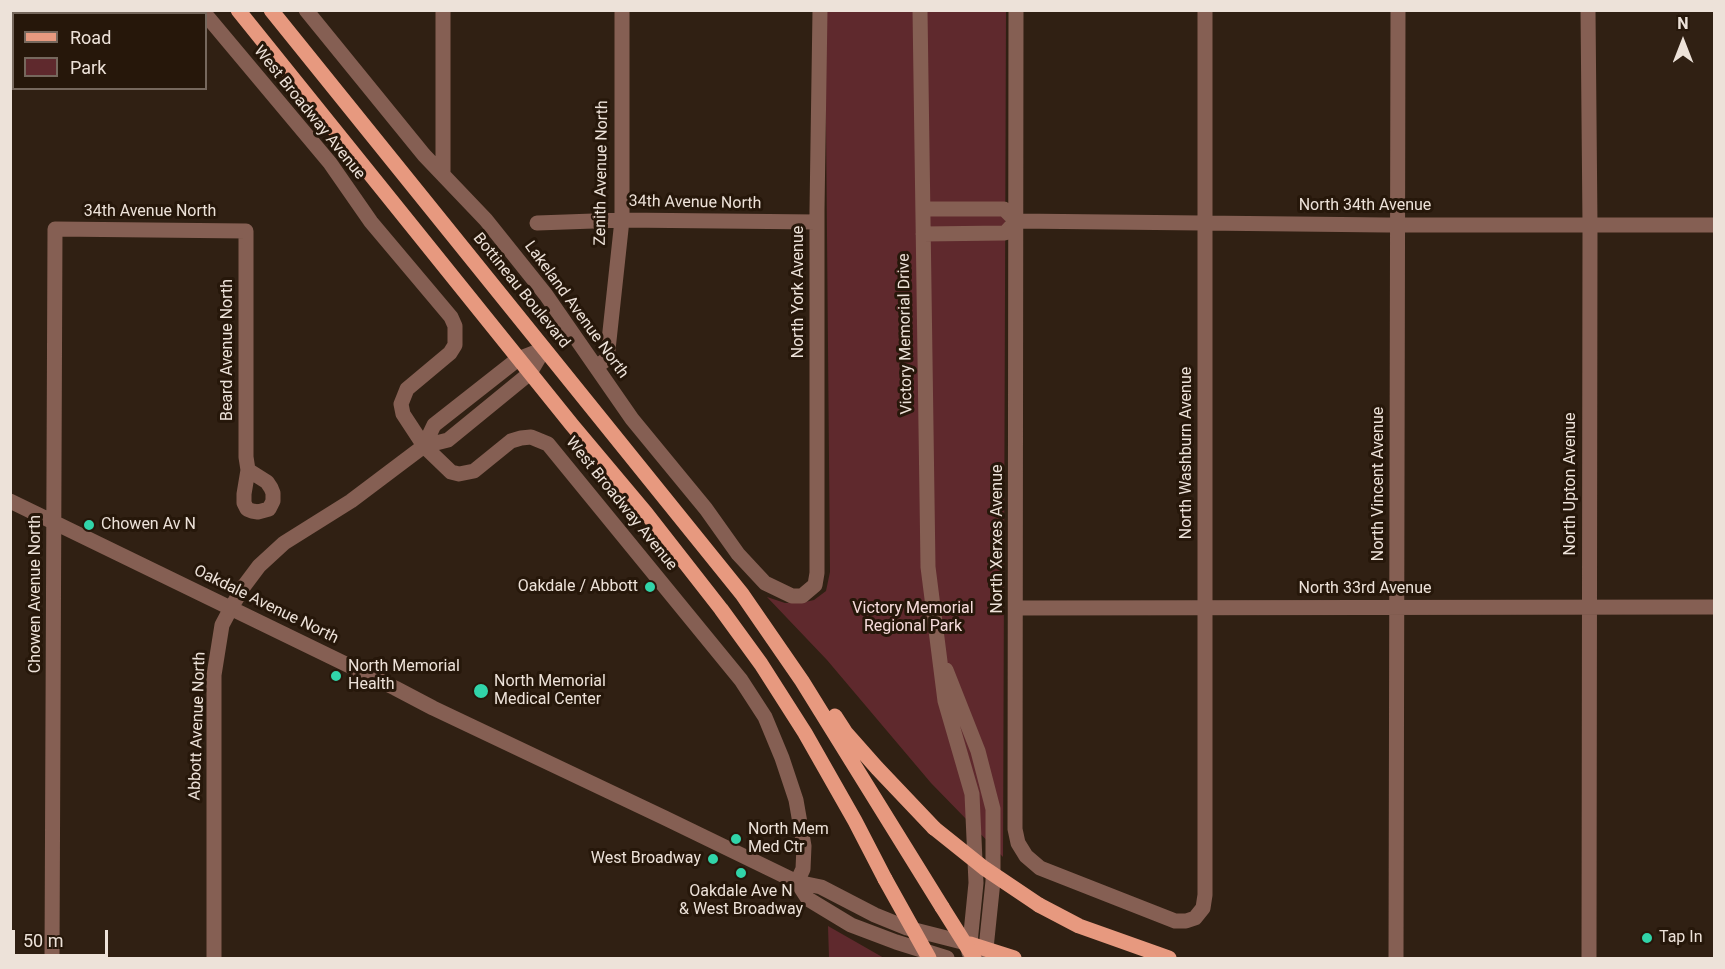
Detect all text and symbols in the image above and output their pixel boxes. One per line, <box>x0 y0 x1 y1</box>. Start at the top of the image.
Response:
legend <box>12 12 207 90</box>
north arrow <box>1653 12 1713 72</box>
text: N <box>1677 14 1689 33</box>
text: Road <box>70 27 111 48</box>
street label: West Broadway Avenue <box>249 42 369 184</box>
text: Park <box>70 57 106 78</box>
street label: Zenith Avenue North <box>591 100 613 246</box>
street label: 34th Avenue North <box>628 192 762 214</box>
street label: North 34th Avenue <box>1299 196 1431 216</box>
street label: 34th Avenue North <box>84 202 216 222</box>
street label: North York Avenue <box>789 226 809 358</box>
street label: Bottineau Boulevard <box>469 229 573 353</box>
street label: Lakeland Avenue North <box>520 238 632 382</box>
street label: Victory Memorial Drive <box>895 253 917 415</box>
street label: Beard Avenue North <box>218 279 238 421</box>
street label: North Washburn Avenue <box>1177 367 1197 539</box>
street label: North Vincent Avenue <box>1369 407 1389 561</box>
street label: North Upton Avenue <box>1561 412 1581 556</box>
street label: West Broadway Avenue <box>561 433 681 575</box>
street label: North Xerxes Avenue <box>988 465 1008 613</box>
street label: Chowen Avenue North <box>26 515 46 673</box>
place label: Chowen Av N <box>101 515 196 535</box>
marker: Chowen Av N <box>82 518 96 532</box>
street label: Oakdale Avenue North <box>191 562 341 648</box>
place label: Oakdale / Abbott <box>518 577 638 597</box>
street label: North 33rd Avenue <box>1299 579 1431 599</box>
marker: Oakdale / Abbott <box>643 580 657 594</box>
park label: Victory Memorial Regional Park <box>852 599 974 637</box>
street label: Abbott Avenue North <box>186 651 210 801</box>
place label: North Memorial Health <box>348 657 460 695</box>
marker: North Memorial Health <box>329 669 343 683</box>
place label: North Memorial Medical Center <box>494 672 606 710</box>
marker: North Memorial Medical Center <box>472 682 490 700</box>
place label: North Mem Med Ctr <box>748 820 829 858</box>
marker: North Mem Med Ctr <box>729 832 743 846</box>
place label: West Broadway <box>591 849 701 869</box>
marker: West Broadway <box>706 852 720 866</box>
marker: Oakdale Ave N & West Broadway <box>734 866 748 880</box>
place label: Oakdale Ave N & West Broadway <box>679 882 803 920</box>
scale bar <box>15 918 111 956</box>
place label: Tap In <box>1659 928 1703 948</box>
text: 50 m <box>23 930 63 951</box>
marker: Tap In <box>1640 931 1654 945</box>

